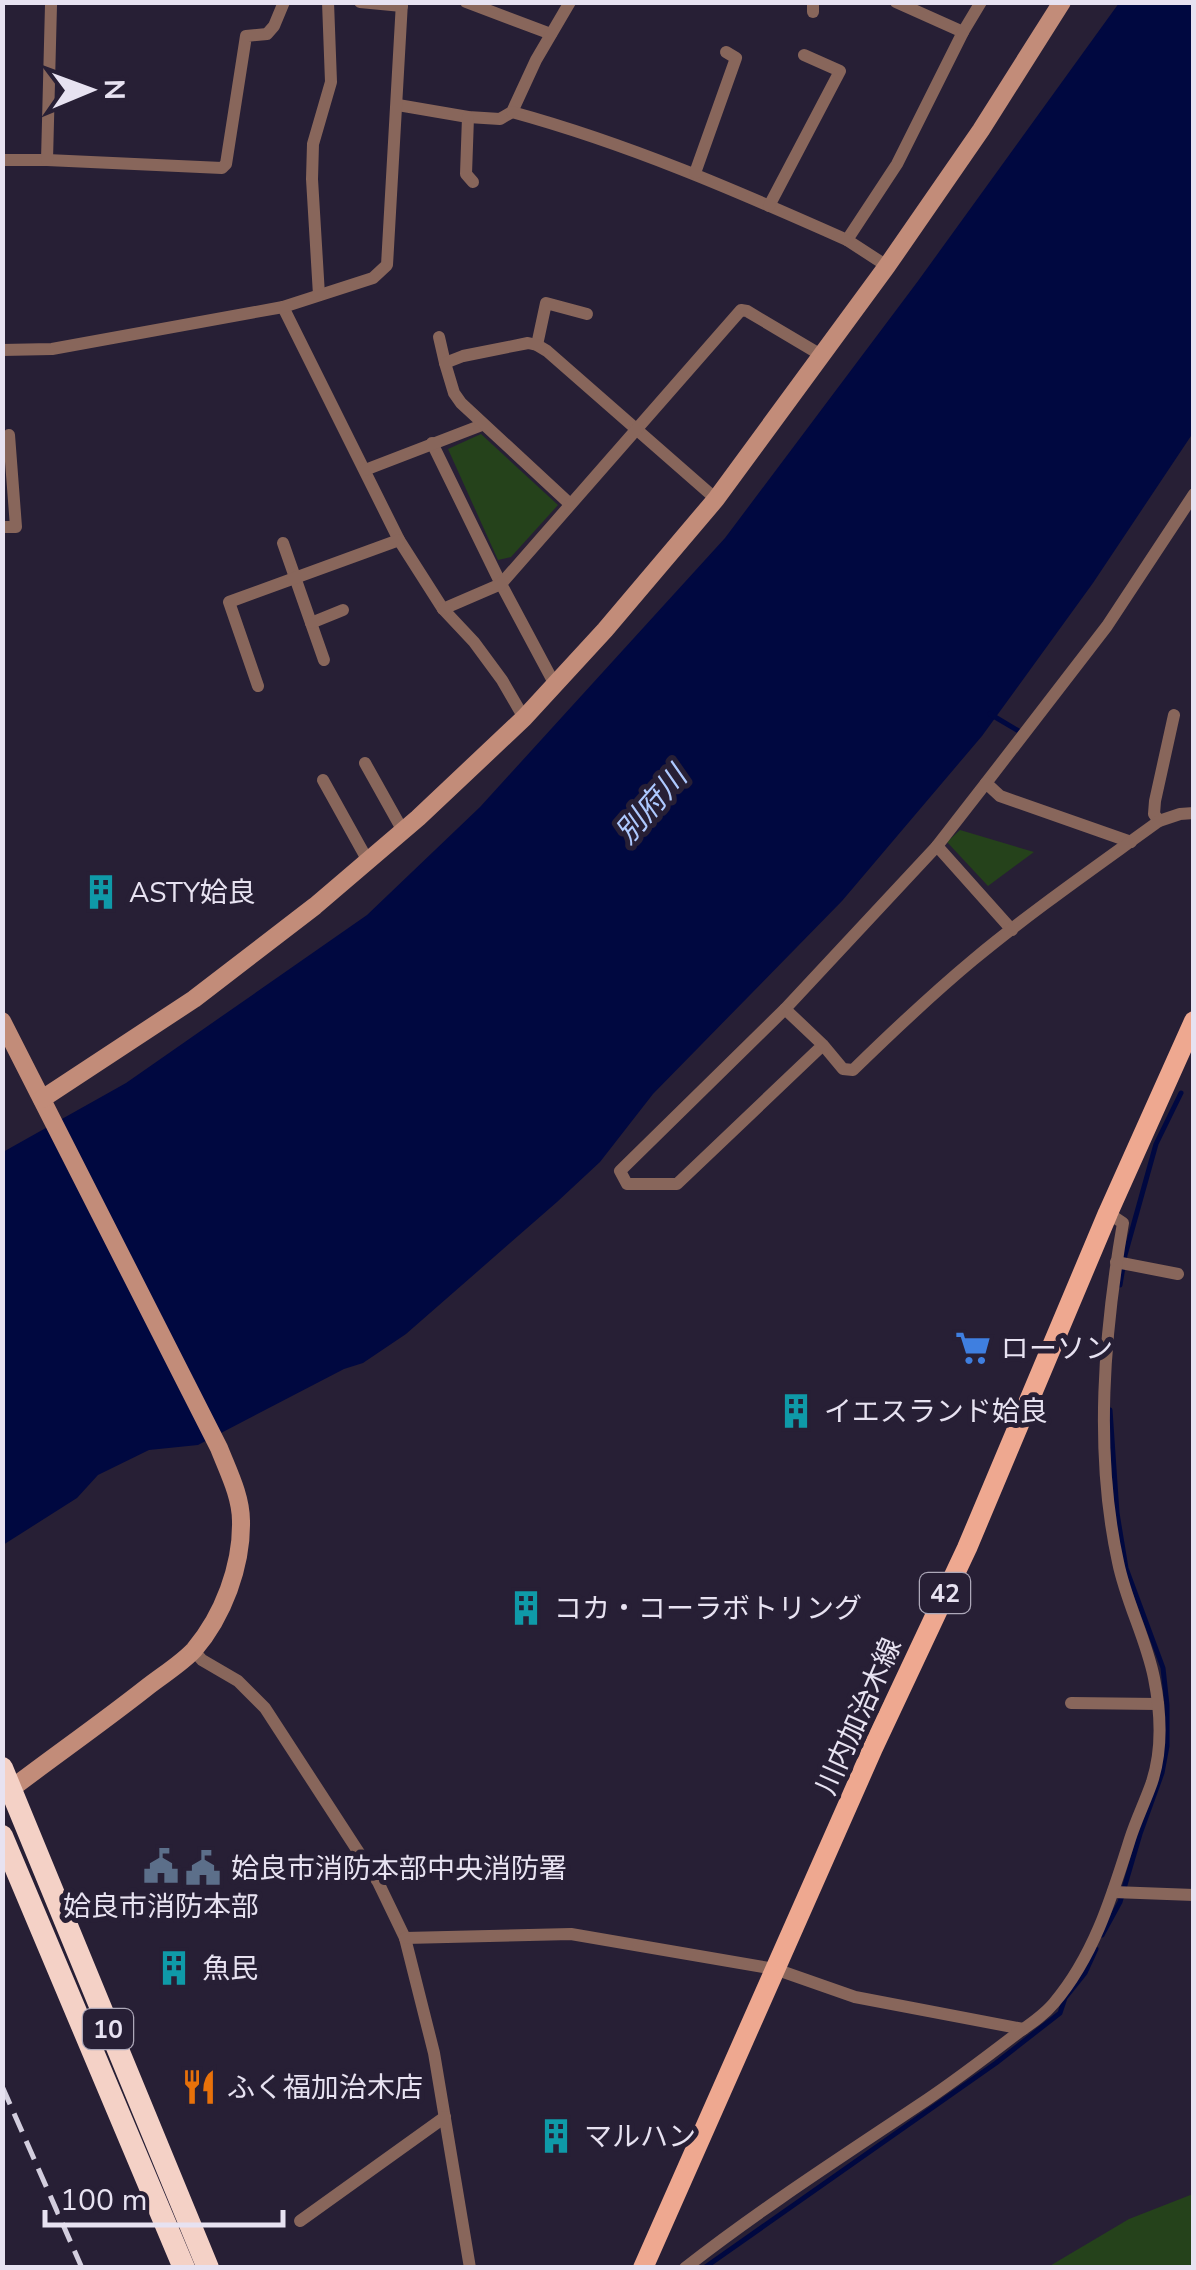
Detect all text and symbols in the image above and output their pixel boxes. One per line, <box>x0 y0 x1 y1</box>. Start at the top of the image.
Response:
north arrow <box>40 40 140 140</box>
text: N <box>95 79 133 100</box>
water label: 別府川 <box>606 756 698 853</box>
building icon: ASTY姶良 <box>82 873 120 911</box>
place label: ASTY姶良 <box>129 874 256 912</box>
supermarket icon: ローソン <box>954 1329 992 1367</box>
place label: ローソン <box>1001 1330 1113 1368</box>
building icon: イエスランド姶良 <box>777 1392 815 1430</box>
place label: イエスランド姶良 <box>824 1393 1048 1431</box>
road number: 42 <box>920 1573 970 1613</box>
building icon: コカ・コーラボトリング <box>507 1589 545 1627</box>
place label: コカ・コーラボトリング <box>554 1590 862 1628</box>
street label: 川内加治木線 <box>807 1632 910 1801</box>
public building icon: 姶良市消防本部 <box>142 1847 180 1885</box>
public building icon: 姶良市消防本部中央消防署 <box>184 1849 222 1887</box>
place label: 姶良市消防本部中央消防署 <box>231 1850 567 1888</box>
place label: 姶良市消防本部 <box>63 1888 259 1926</box>
building icon: 魚民 <box>155 1949 193 1987</box>
place label: 魚民 <box>202 1950 258 1988</box>
road number: 10 <box>83 2009 133 2049</box>
restaurant icon: ふく福加治木店 <box>180 2068 218 2106</box>
place label: ふく福加治木店 <box>227 2069 423 2107</box>
building icon: マルハン <box>537 2117 575 2155</box>
place label: マルハン <box>584 2118 696 2156</box>
scale bar <box>45 2165 282 2227</box>
text: 100 m <box>60 2180 147 2221</box>

